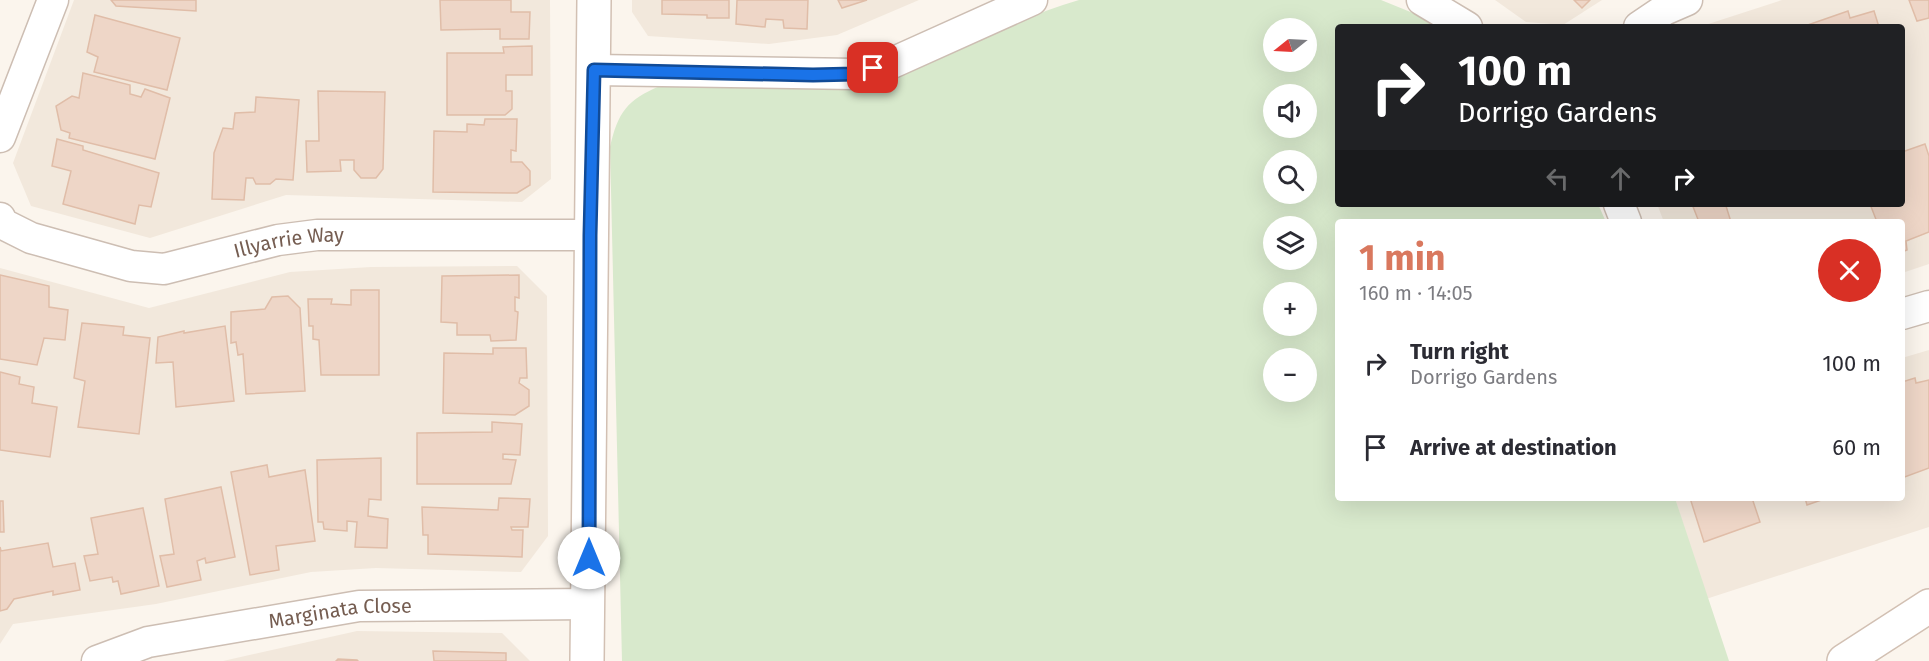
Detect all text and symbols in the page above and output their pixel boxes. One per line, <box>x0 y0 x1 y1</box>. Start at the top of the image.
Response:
north arrow <box>1263 18 1317 72</box>
map controls <box>1263 18 1317 402</box>
pin <box>847 42 898 93</box>
text: 100 m <box>1458 46 1572 96</box>
icon: right <box>1359 48 1437 126</box>
icon: arrive <box>856 51 889 84</box>
button: sound <box>1263 84 1317 138</box>
text: Dorrigo Gardens <box>1458 97 1657 129</box>
button: search <box>1263 150 1317 204</box>
icon: left <box>1541 162 1574 195</box>
icon: ahead <box>1604 162 1637 195</box>
icon: right <box>1667 162 1700 195</box>
button: layers <box>1263 216 1317 270</box>
street label: Illyarrie Way <box>231 222 344 263</box>
text: 1 min <box>1359 236 1446 280</box>
button: close <box>1818 239 1881 302</box>
text: 160 m · 14:05 <box>1359 281 1473 305</box>
button: + <box>1263 282 1317 336</box>
text: Turn right <box>1410 338 1509 365</box>
icon: right <box>1359 347 1392 380</box>
button: − <box>1263 348 1317 402</box>
text: 100 m <box>1822 350 1881 377</box>
text: Dorrigo Gardens <box>1410 365 1557 389</box>
icon: arrive <box>1359 431 1392 464</box>
text: Arrive at destination <box>1410 434 1617 461</box>
text: 60 m <box>1832 434 1881 461</box>
position arrow <box>557 526 621 590</box>
street label: Marginata Close <box>267 594 412 633</box>

